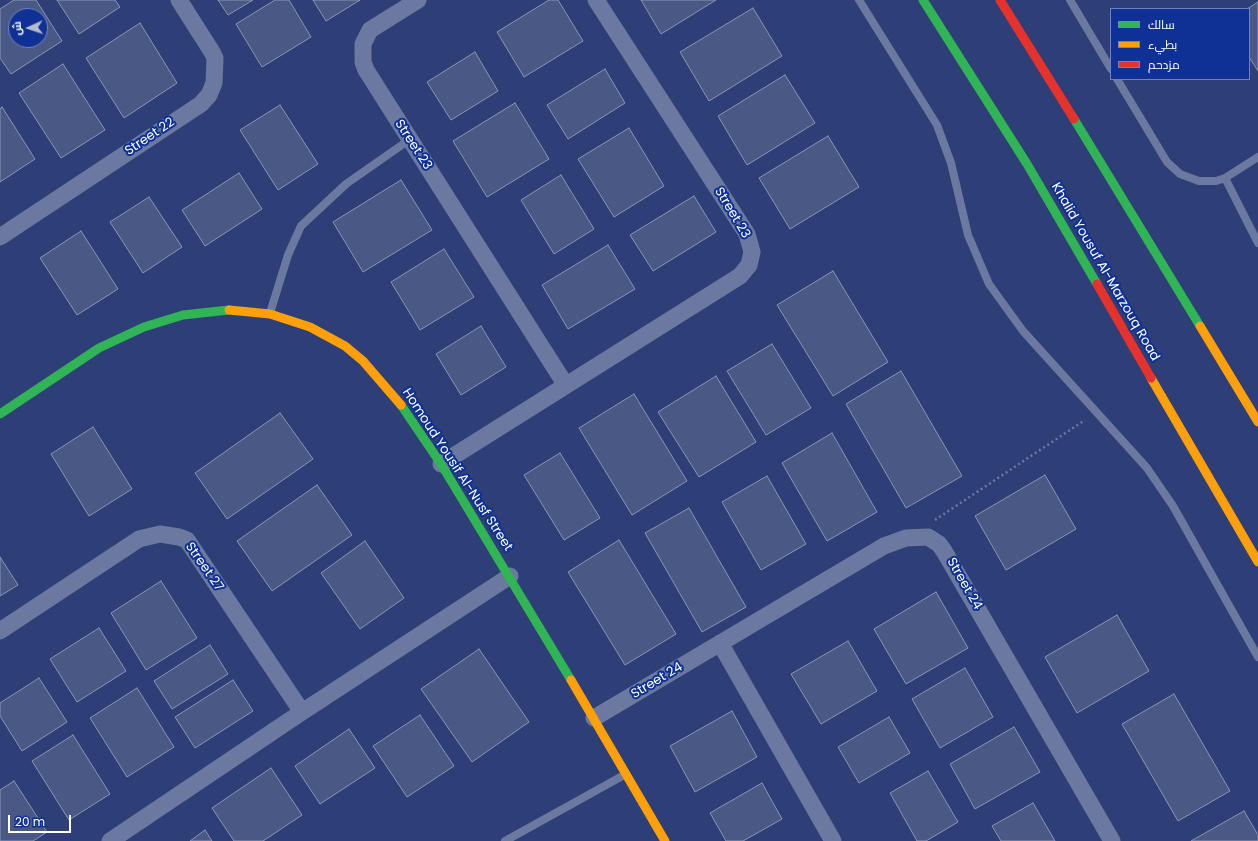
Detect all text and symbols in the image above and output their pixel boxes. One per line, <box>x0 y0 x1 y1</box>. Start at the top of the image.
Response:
north arrow <box>8 8 48 48</box>
legend <box>1110 8 1250 80</box>
text: سالك <box>1148 16 1175 33</box>
text: ش <box>9 21 25 36</box>
text: بطيء <box>1148 36 1177 53</box>
text: مزدحم <box>1148 56 1180 73</box>
street label: Street 22 <box>122 115 178 159</box>
street label: Street 23 <box>391 117 435 173</box>
street label: Khalid Yousuf Al-Marzouq Road <box>1047 180 1163 364</box>
street label: Street 23 <box>711 185 753 241</box>
street label: Homoud Yousif Al-Nusf Street <box>399 386 515 554</box>
street label: Street 27 <box>182 540 226 594</box>
street label: Street 24 <box>943 555 985 613</box>
street label: Street 24 <box>628 660 686 702</box>
scale bar <box>10 807 73 833</box>
text: 20 m <box>15 813 45 830</box>

